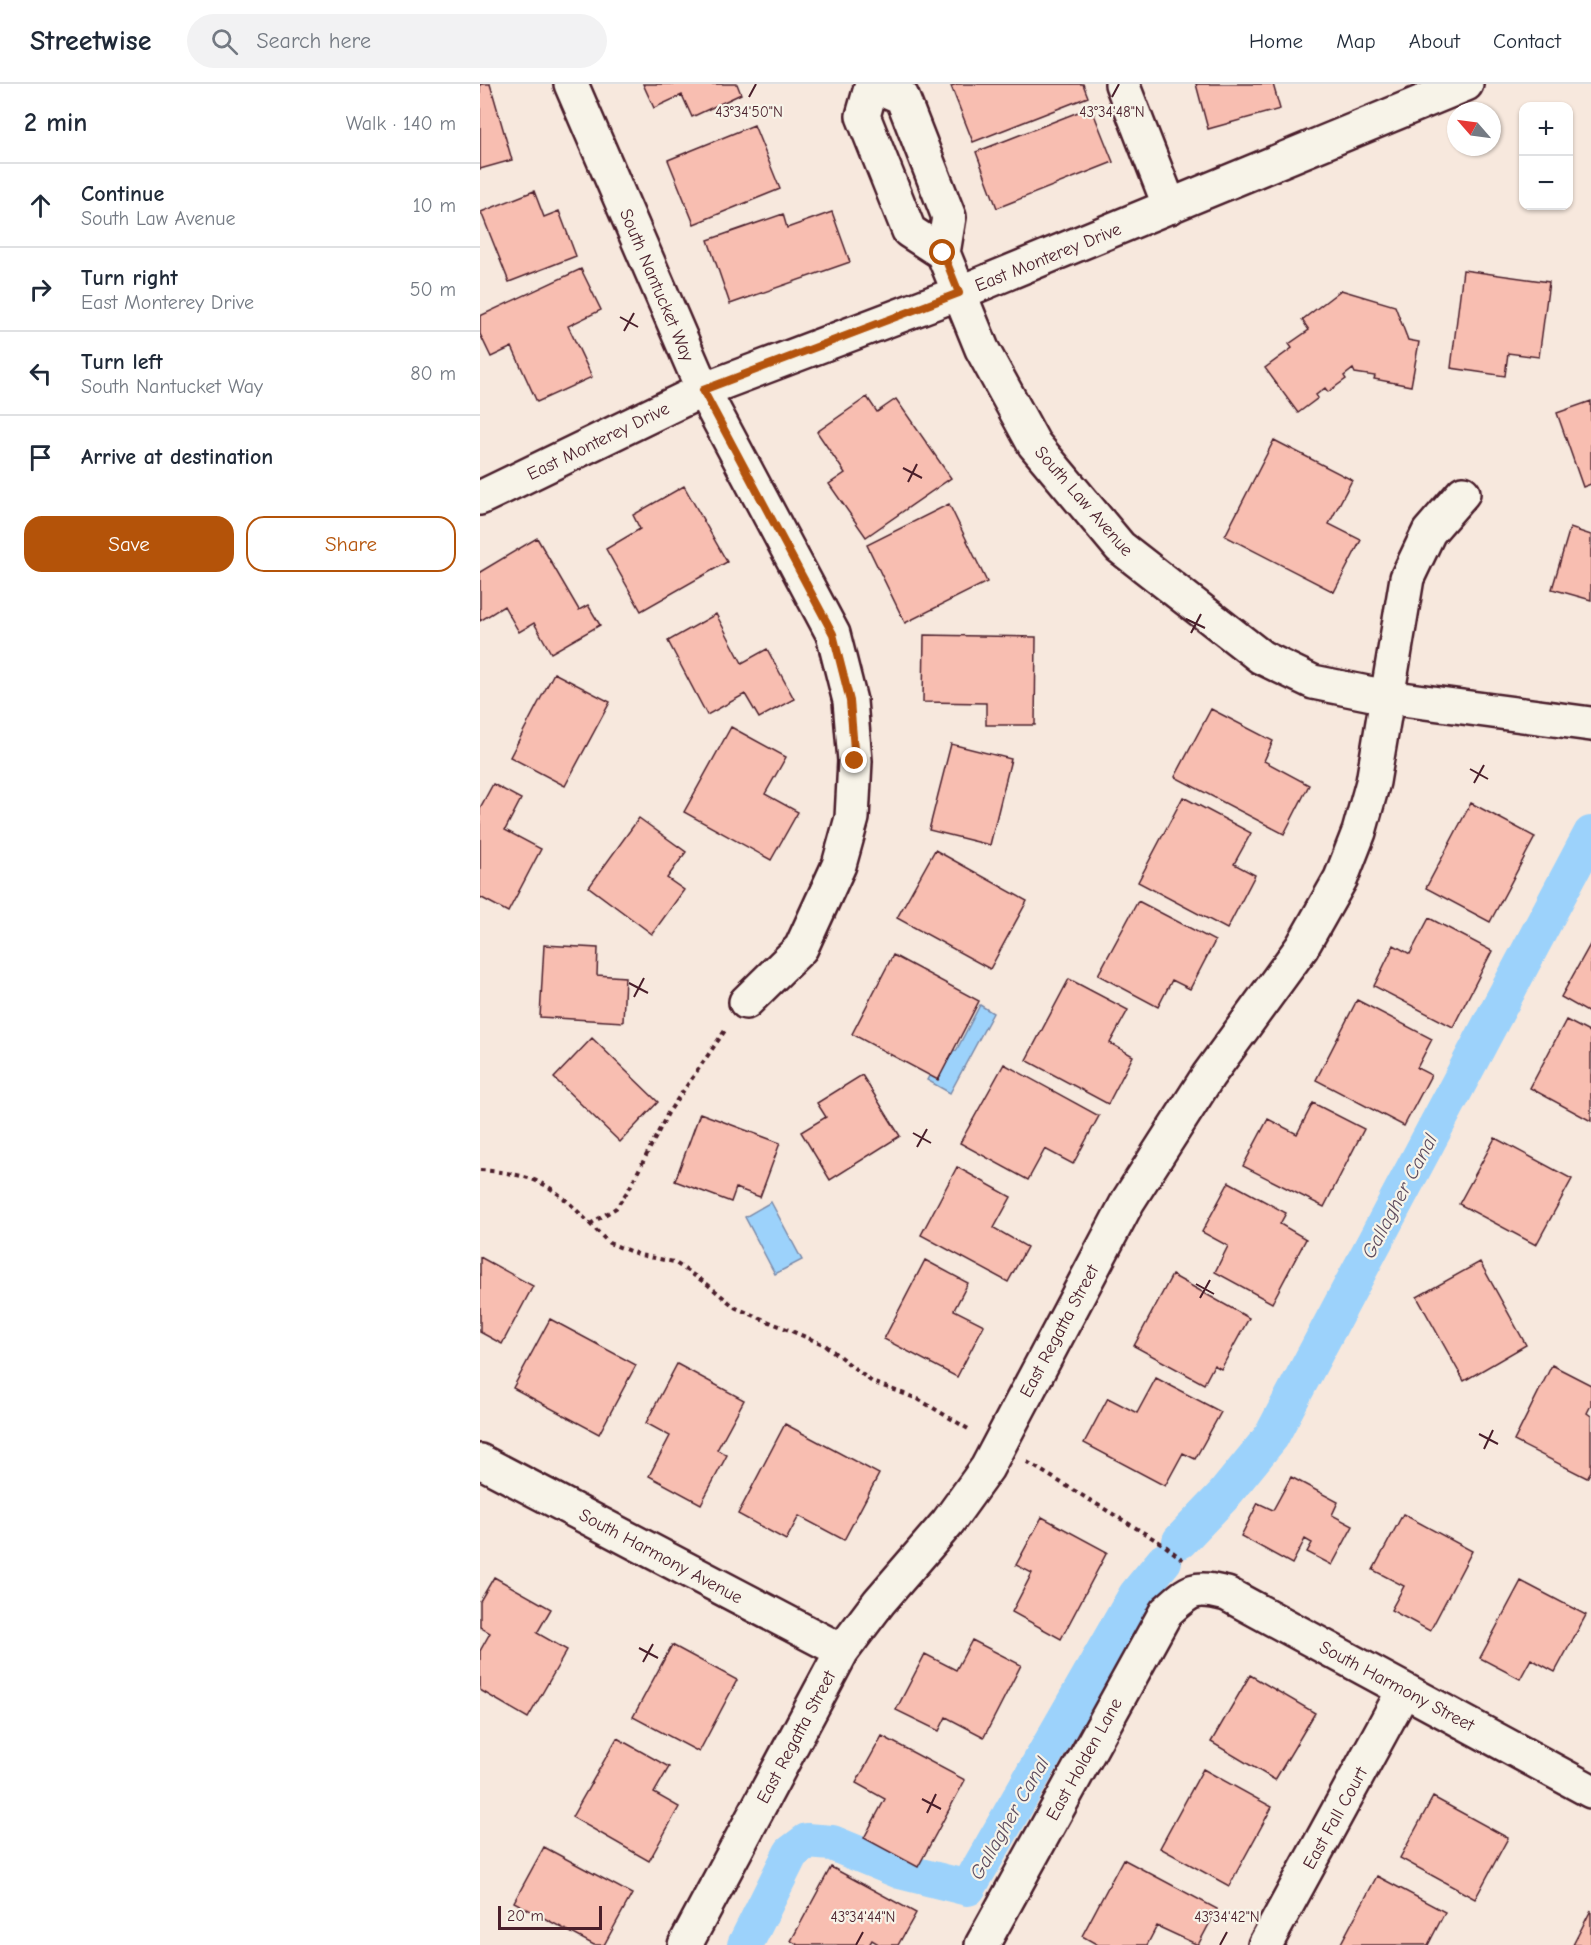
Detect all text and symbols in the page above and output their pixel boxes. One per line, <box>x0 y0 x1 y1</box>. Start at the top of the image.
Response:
search box <box>187 14 607 68</box>
text: Streetwise <box>30 25 151 57</box>
icon: search <box>208 25 241 58</box>
text: Search here <box>256 28 371 54</box>
text: Home <box>1249 29 1303 53</box>
text: Map <box>1336 29 1376 53</box>
text: About <box>1409 29 1460 53</box>
text: Contact <box>1493 29 1561 53</box>
north arrow <box>1447 102 1501 156</box>
map controls <box>1519 102 1573 210</box>
button: + <box>1519 102 1573 156</box>
text: 43°34'50"N <box>715 103 783 121</box>
text: 43°34'48"N <box>1079 103 1145 121</box>
text: 2 min <box>24 108 87 138</box>
text: Walk · 140 m <box>346 112 456 135</box>
button: − <box>1519 156 1573 210</box>
text: Continue <box>81 181 164 207</box>
icon: ahead <box>24 189 57 222</box>
text: 10 m <box>413 194 456 217</box>
street label: South Nantucket Way <box>615 206 699 366</box>
text: South Law Avenue <box>81 207 235 230</box>
street label: East Monterey Drive <box>972 219 1124 296</box>
route start <box>929 239 955 265</box>
text: Turn right <box>81 265 178 291</box>
icon: right <box>24 273 57 306</box>
text: 50 m <box>410 278 456 301</box>
text: East Monterey Drive <box>81 291 254 314</box>
text: Turn left <box>81 349 163 375</box>
icon: left <box>24 357 57 390</box>
text: 80 m <box>410 362 456 385</box>
text: South Nantucket Way <box>81 375 263 398</box>
street label: East Monterey Drive <box>524 398 673 485</box>
icon: arrive <box>24 441 57 474</box>
street label: South Law Avenue <box>1030 442 1137 561</box>
text: Arrive at destination <box>81 444 273 470</box>
button: Save <box>24 516 234 572</box>
button: Share <box>246 516 456 572</box>
route end <box>841 747 867 773</box>
water label: Gallagher Canal <box>1357 1129 1442 1262</box>
street label: East Regatta Street <box>1016 1261 1104 1401</box>
street label: South Harmony Avenue <box>575 1504 746 1608</box>
street label: South Harmony Street <box>1316 1637 1479 1737</box>
street label: East Regatta Street <box>753 1667 841 1807</box>
street label: East Holden Lane <box>1042 1694 1127 1824</box>
water label: Gallagher Canal <box>965 1752 1054 1884</box>
street label: East Fall Court <box>1299 1763 1373 1873</box>
scale bar <box>498 1903 602 1930</box>
text: 20 m <box>507 1907 544 1925</box>
text: 43°34'44"N <box>831 1908 895 1926</box>
text: 43°34'42"N <box>1194 1908 1260 1926</box>

